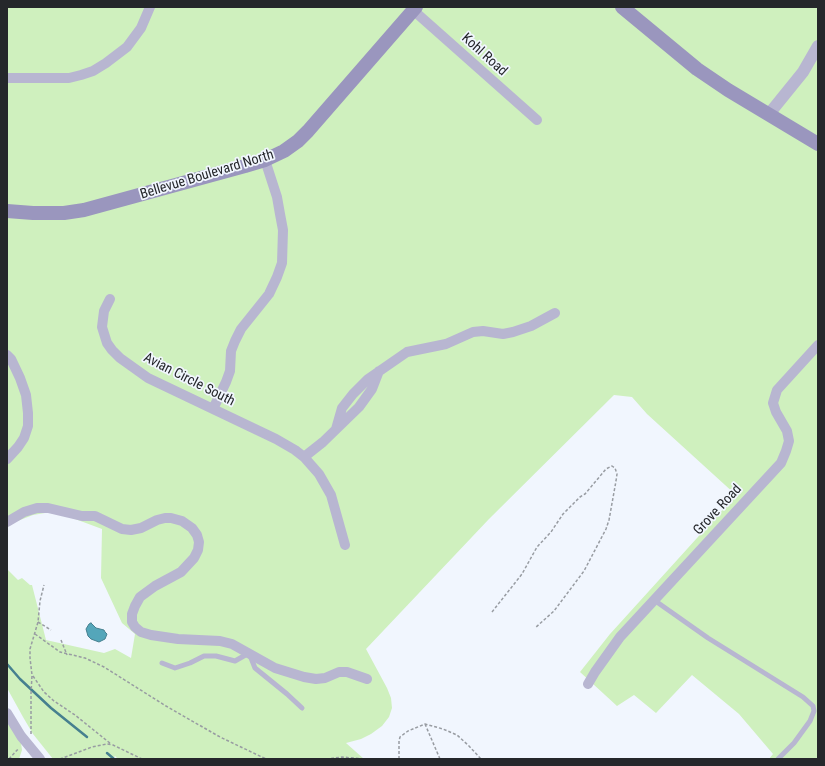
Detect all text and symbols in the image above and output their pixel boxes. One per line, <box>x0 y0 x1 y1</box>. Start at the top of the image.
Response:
street label: Kohl Road <box>458 30 510 80</box>
street label: Bellevue Boulevard North <box>138 147 276 203</box>
street label: Avian Circle South <box>140 350 238 410</box>
street label: Grove Road <box>690 481 746 539</box>

